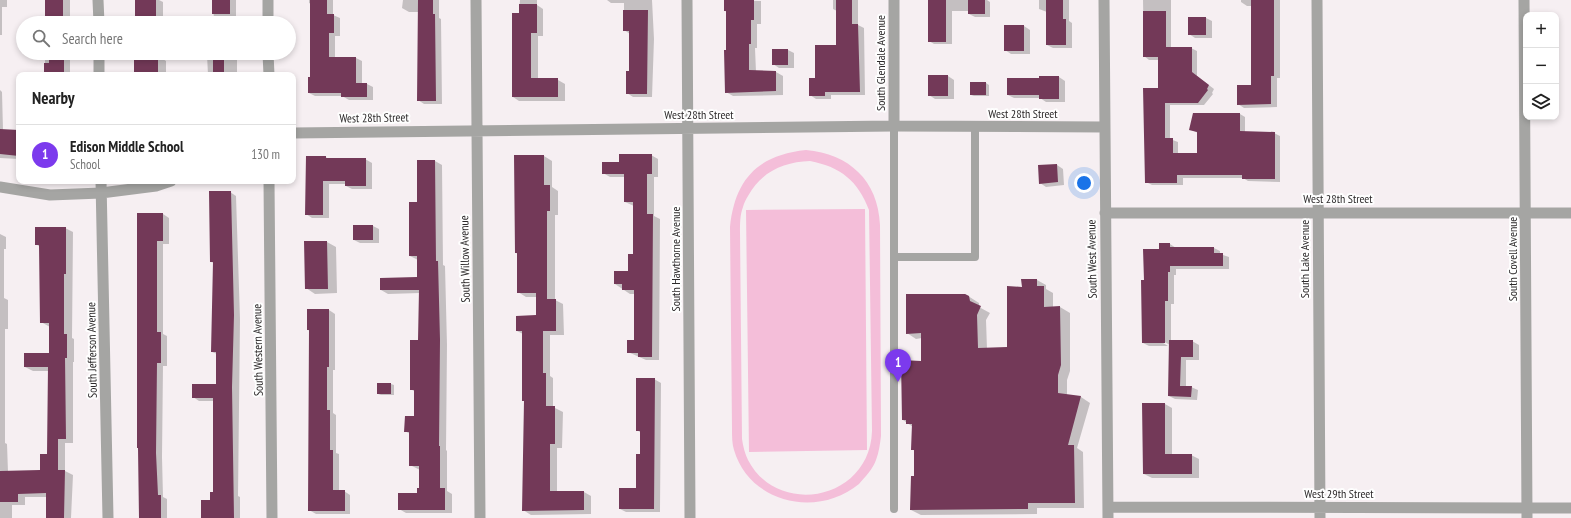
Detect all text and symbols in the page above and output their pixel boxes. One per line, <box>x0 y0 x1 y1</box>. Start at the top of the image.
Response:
map controls <box>1523 12 1559 120</box>
button: + <box>1523 12 1559 48</box>
street label: South Glendale Avenue <box>873 15 888 111</box>
search box <box>16 16 296 60</box>
icon: search <box>30 27 52 49</box>
text: Search here <box>62 29 123 48</box>
button: − <box>1523 48 1559 84</box>
button: layers <box>1523 84 1559 120</box>
text: Nearby <box>32 87 75 109</box>
street label: West 28th Street <box>988 106 1058 121</box>
street label: West 28th Street <box>664 107 734 122</box>
street label: West 28th Street <box>339 109 409 126</box>
text: Edison Middle School <box>70 137 184 156</box>
text: 1 <box>42 146 48 163</box>
text: 130 m <box>251 146 280 163</box>
text: School <box>70 156 100 173</box>
your location <box>1074 173 1094 193</box>
street label: West 28th Street <box>1303 191 1373 206</box>
street label: South Hawthorne Avenue <box>668 207 683 311</box>
street label: South Willow Avenue <box>456 215 473 303</box>
street label: South Covell Avenue <box>1505 217 1520 301</box>
street label: South West Avenue <box>1083 219 1100 299</box>
street label: South Lake Avenue <box>1297 220 1312 298</box>
street label: South Jefferson Avenue <box>83 302 100 398</box>
street label: South Western Avenue <box>249 304 266 396</box>
pin: 1 <box>885 349 911 382</box>
street label: West 29th Street <box>1304 486 1374 501</box>

